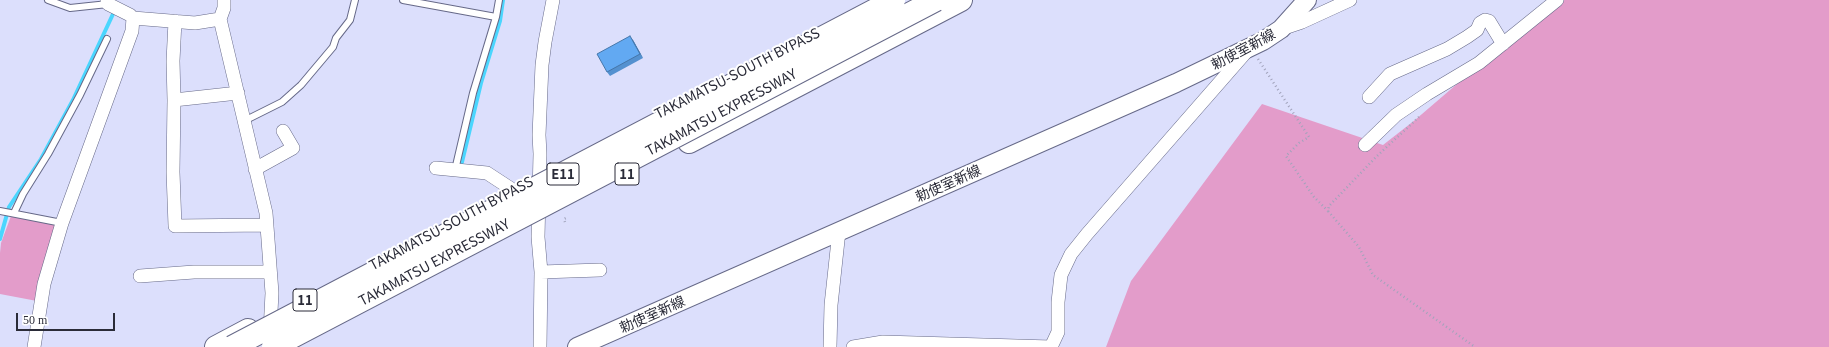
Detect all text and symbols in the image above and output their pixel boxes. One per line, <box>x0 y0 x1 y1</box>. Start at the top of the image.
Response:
street label: TAKAMATSU-SOUTH BYPASS <box>652 24 822 122</box>
street label: 勅使室新線 <box>1208 25 1278 73</box>
street label: TAKAMATSU EXPRESSWAY <box>643 65 799 159</box>
street label: 勅使室新線 <box>913 161 983 205</box>
road number: E11 <box>547 163 579 185</box>
road number: 11 <box>615 163 639 185</box>
street label: TAKAMATSU-SOUTH BYPASS <box>366 173 536 273</box>
street label: TAKAMATSU EXPRESSWAY <box>356 215 512 309</box>
road number: 11 <box>293 289 317 311</box>
street label: 勅使室新線 <box>617 292 687 336</box>
scale bar <box>18 305 117 331</box>
text: 50 m <box>23 313 47 327</box>

